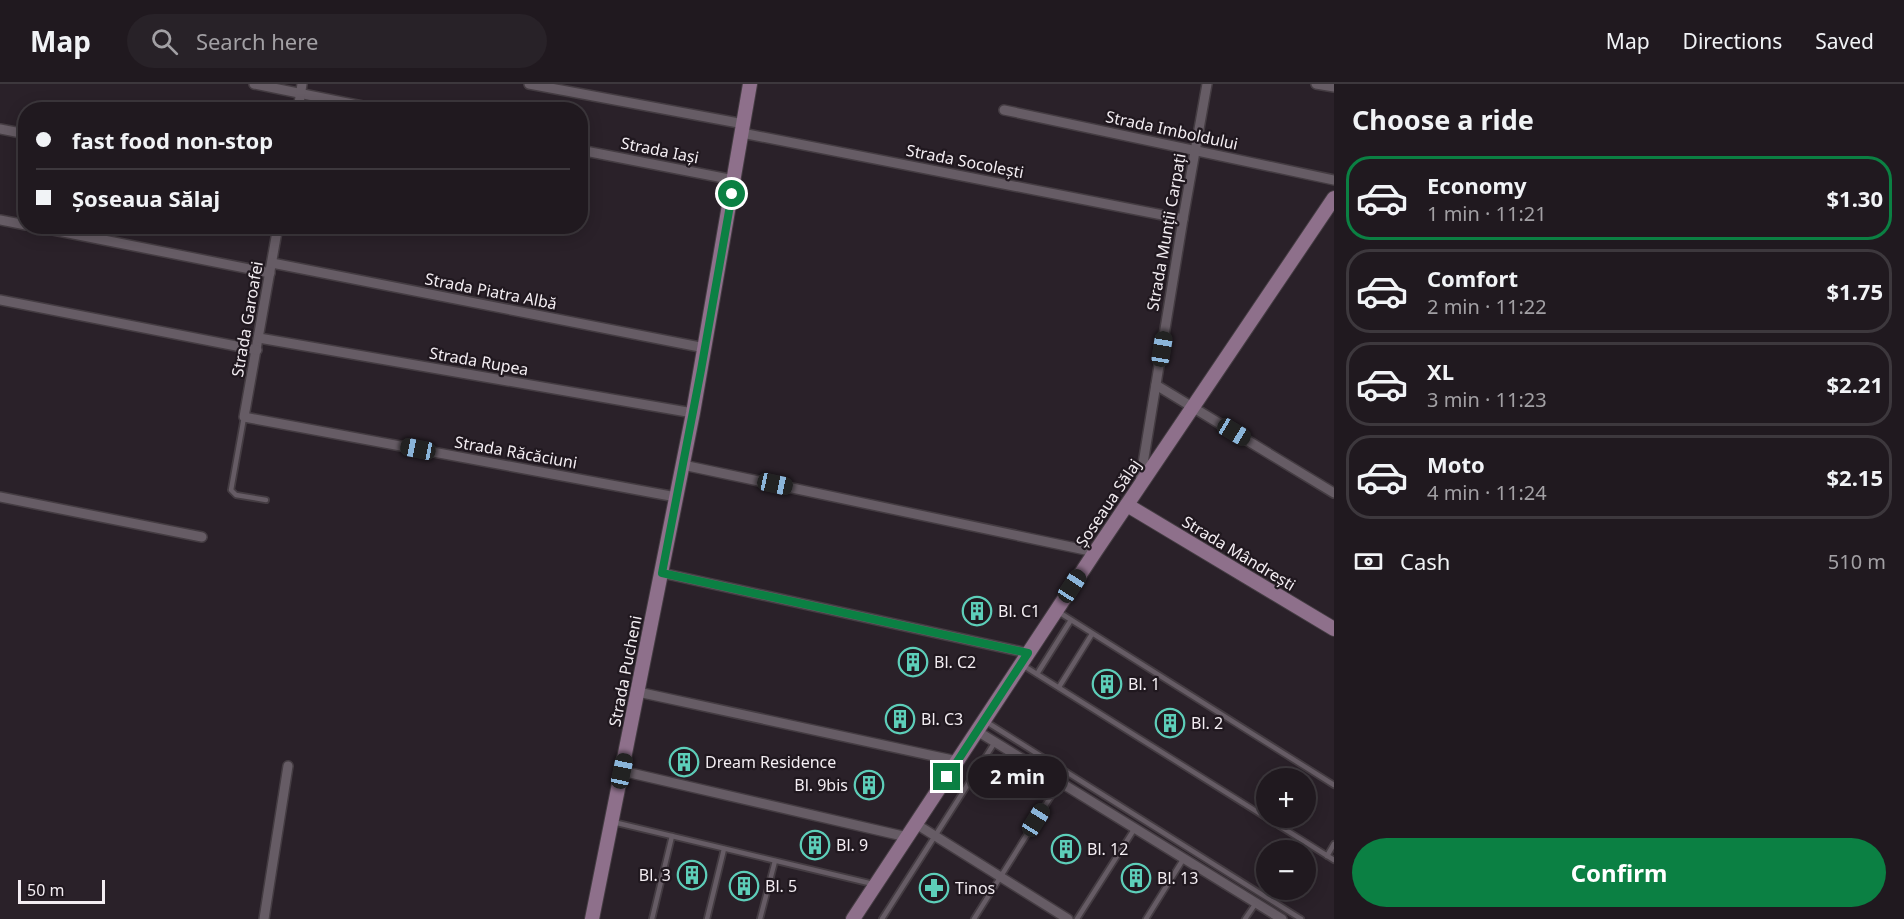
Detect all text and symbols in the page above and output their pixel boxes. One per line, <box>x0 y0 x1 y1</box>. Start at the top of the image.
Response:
search box <box>127 14 547 68</box>
text: Map <box>30 22 91 60</box>
icon: search <box>148 25 181 58</box>
text: Search here <box>196 26 318 56</box>
text: Map <box>1606 27 1650 55</box>
text: Directions <box>1683 27 1782 55</box>
text: Saved <box>1815 27 1874 55</box>
text: Choose a ride <box>1352 101 1534 138</box>
street label: Strada Imboldului <box>1104 105 1240 155</box>
text: fast food non-stop <box>72 125 273 155</box>
street label: Strada Iași <box>619 132 701 168</box>
street label: Strada Socolești <box>904 139 1026 183</box>
street label: Strada Munții Carpați <box>1141 151 1191 313</box>
text: Economy <box>1427 170 1526 200</box>
icon: car <box>1355 171 1409 225</box>
route start <box>718 180 745 207</box>
text: Șoseaua Sălaj <box>72 183 220 213</box>
text: $1.30 <box>1826 183 1883 213</box>
text: 1 min · 11:21 <box>1427 200 1547 227</box>
street label: Strada Garoafei <box>226 259 268 379</box>
text: Comfort <box>1427 263 1518 293</box>
icon: car <box>1355 264 1409 318</box>
street label: Strada Piatra Albă <box>423 267 559 315</box>
text: $1.75 <box>1826 276 1883 306</box>
text: 2 min · 11:22 <box>1427 293 1547 320</box>
car <box>1150 330 1174 368</box>
street label: Strada Rupea <box>428 341 530 381</box>
text: XL <box>1427 356 1454 386</box>
icon: car <box>1355 357 1409 411</box>
text: $2.21 <box>1826 369 1883 399</box>
text: 3 min · 11:23 <box>1427 386 1547 413</box>
car <box>1214 415 1254 449</box>
street label: Strada Răcăciuni <box>453 430 579 474</box>
car <box>399 437 437 461</box>
text: Moto <box>1427 449 1485 479</box>
icon: car <box>1355 450 1409 504</box>
street label: Șoseaua Sălaj <box>1070 455 1146 551</box>
text: $2.15 <box>1826 462 1883 492</box>
car <box>756 471 794 497</box>
text: 4 min · 11:24 <box>1427 479 1547 506</box>
street label: Strada Mândrești <box>1178 510 1300 596</box>
icon: cash <box>1352 545 1385 578</box>
text: Cash <box>1400 546 1450 576</box>
text: 510 m <box>1828 548 1886 575</box>
car <box>1055 566 1089 606</box>
building icon: Bl. C1 <box>961 595 993 627</box>
place label: Bl. C1 <box>998 600 1040 622</box>
street label: Strada Pucheni <box>603 613 647 729</box>
building icon: Bl. C2 <box>897 646 929 678</box>
place label: Bl. C2 <box>934 651 976 673</box>
building icon: Bl. 1 <box>1091 668 1123 700</box>
place label: Bl. 1 <box>1128 673 1160 695</box>
building icon: Bl. C3 <box>884 703 916 735</box>
building icon: Bl. 2 <box>1154 707 1186 739</box>
place label: Bl. C3 <box>921 708 963 730</box>
place label: Bl. 2 <box>1191 712 1223 734</box>
building icon: Dream Residence <box>668 746 700 778</box>
place label: Dream Residence <box>705 751 836 773</box>
car <box>609 752 635 790</box>
callout: 2 min <box>968 756 1067 798</box>
route end <box>933 763 960 790</box>
text: 2 min <box>990 763 1045 790</box>
map controls <box>1256 768 1316 900</box>
button: + <box>1256 768 1316 828</box>
building icon: Bl. 9bis <box>853 769 885 801</box>
place label: Bl. 9bis <box>794 774 848 796</box>
car <box>1019 800 1053 840</box>
building icon: Bl. 9 <box>799 829 831 861</box>
building icon: Bl. 12 <box>1050 833 1082 865</box>
place label: Bl. 9 <box>836 834 868 856</box>
place label: Bl. 12 <box>1087 838 1128 860</box>
button: Confirm <box>1352 838 1886 907</box>
button: − <box>1256 840 1316 900</box>
building icon: Bl. 3 <box>676 859 708 891</box>
building icon: Bl. 13 <box>1120 862 1152 894</box>
place label: Bl. 3 <box>639 864 671 886</box>
place label: Bl. 13 <box>1157 867 1198 889</box>
building icon: Bl. 5 <box>728 870 760 902</box>
pharmacy icon: Tinos <box>918 872 950 904</box>
place label: Bl. 5 <box>765 875 797 897</box>
scale bar <box>18 877 105 904</box>
place label: Tinos <box>955 877 995 899</box>
text: 50 m <box>27 879 64 901</box>

